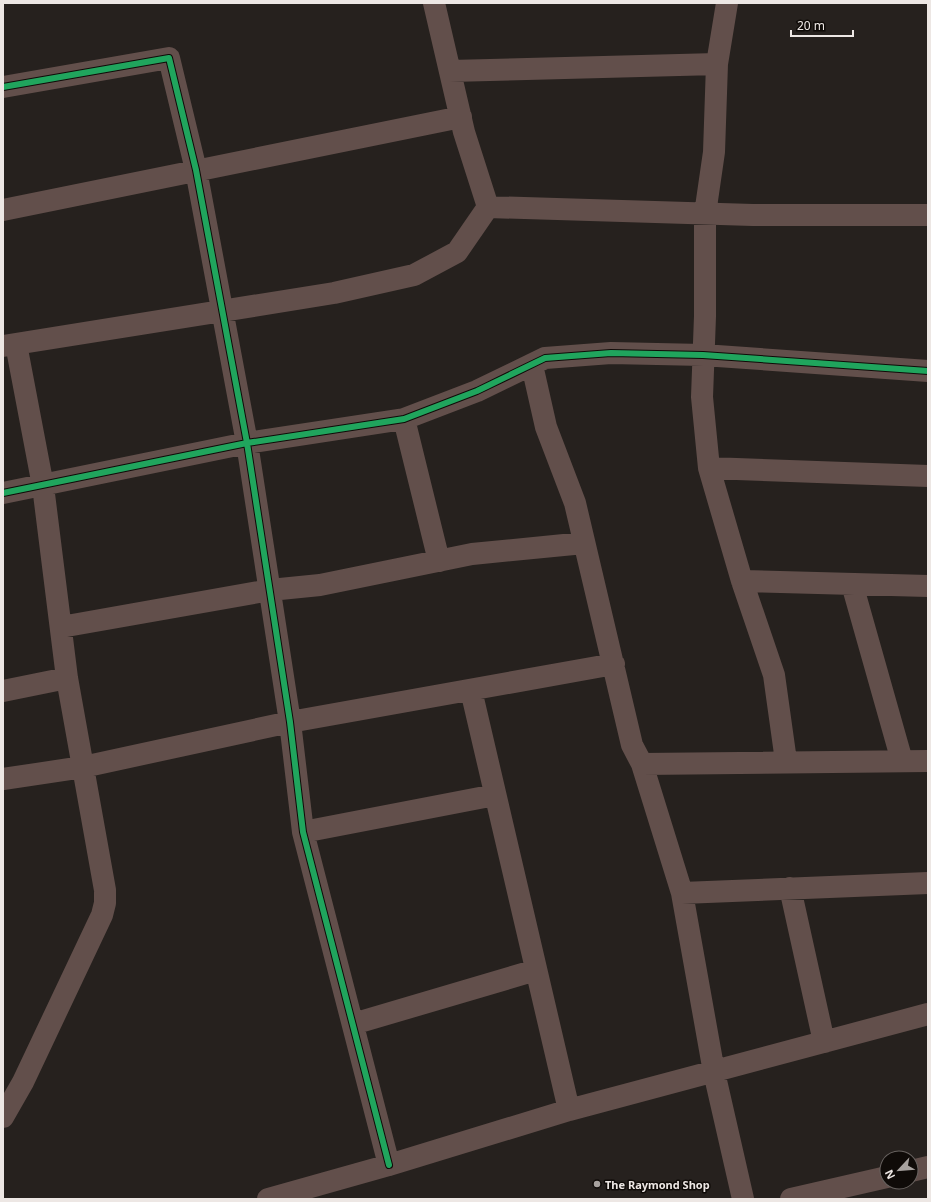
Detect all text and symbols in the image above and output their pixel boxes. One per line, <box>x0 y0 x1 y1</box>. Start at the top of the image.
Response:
scale bar <box>791 12 853 38</box>
text: 20 m <box>797 17 825 34</box>
north arrow <box>879 1150 919 1190</box>
text: N <box>881 1167 898 1182</box>
place label: The Raymond Shop <box>605 1177 710 1192</box>
marker: The Raymond Shop <box>592 1179 602 1189</box>

